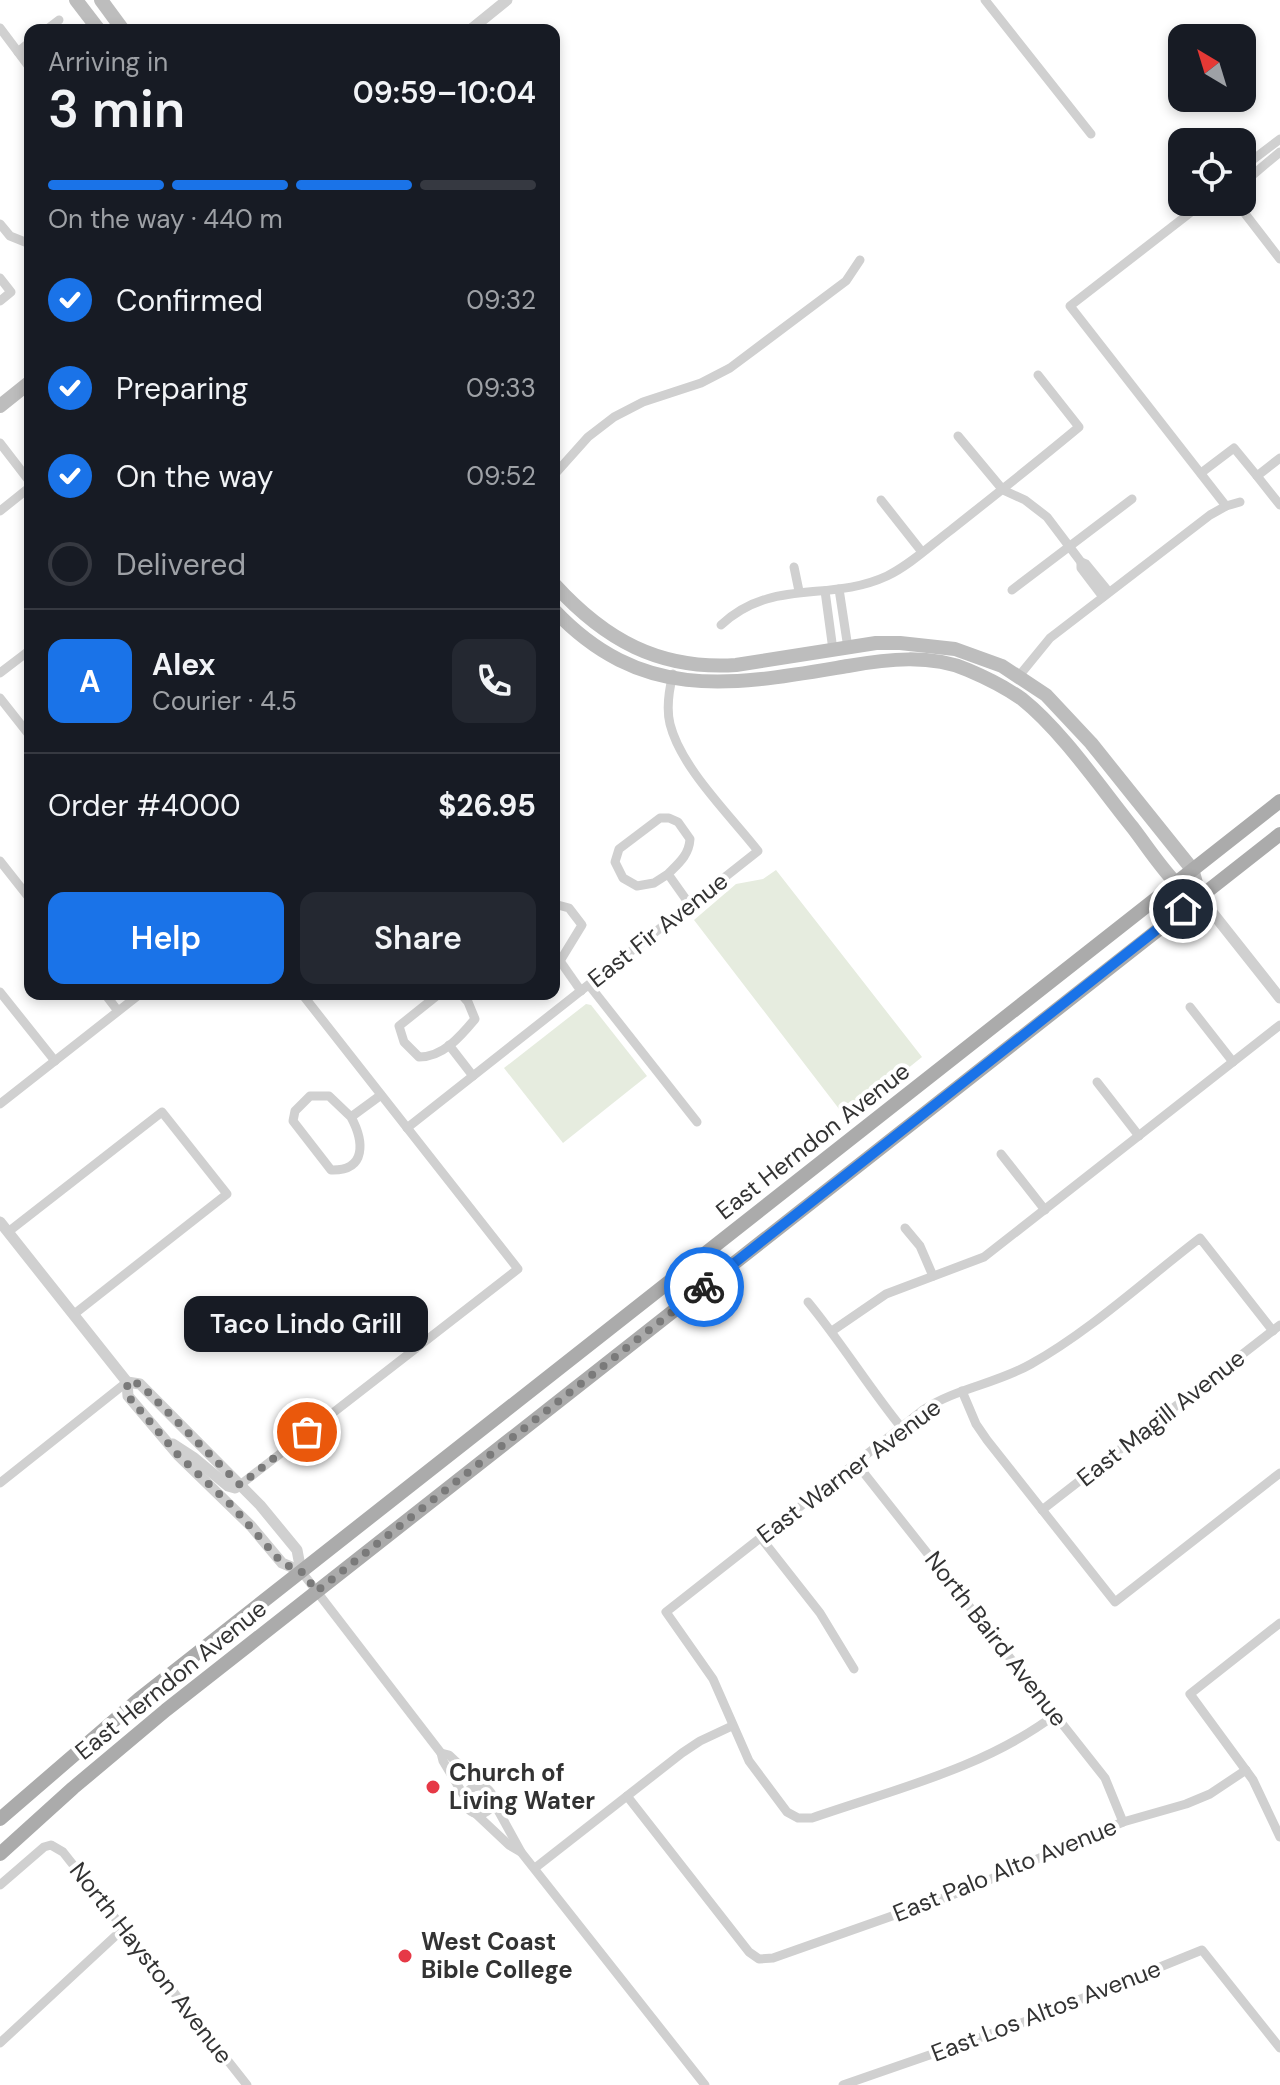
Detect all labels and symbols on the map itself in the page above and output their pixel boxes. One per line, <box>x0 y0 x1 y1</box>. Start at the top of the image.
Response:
north arrow <box>1168 24 1256 112</box>
street label: East Fir Avenue <box>581 865 734 994</box>
pin <box>1149 875 1217 943</box>
street label: East Herndon Avenue <box>710 1055 916 1226</box>
courier <box>664 1247 744 1327</box>
callout: Taco Lindo Grill <box>185 1296 429 1352</box>
street label: East Magill Avenue <box>1070 1342 1251 1493</box>
street label: East Warner Avenue <box>751 1391 947 1550</box>
pin <box>273 1398 341 1466</box>
street label: North Baird Avenue <box>918 1545 1074 1733</box>
street label: East Herndon Avenue <box>69 1593 273 1766</box>
place label: Church of Living Water <box>449 1757 595 1816</box>
marker: Church of Living Water <box>424 1778 442 1796</box>
street label: East Palo Alto Avenue <box>888 1810 1121 1929</box>
street label: North Hayston Avenue <box>63 1856 240 2070</box>
place label: West Coast Bible College <box>421 1926 573 1985</box>
marker: West Coast Bible College <box>396 1947 414 1965</box>
street label: East Los Altos Avenue <box>927 1952 1165 2069</box>

